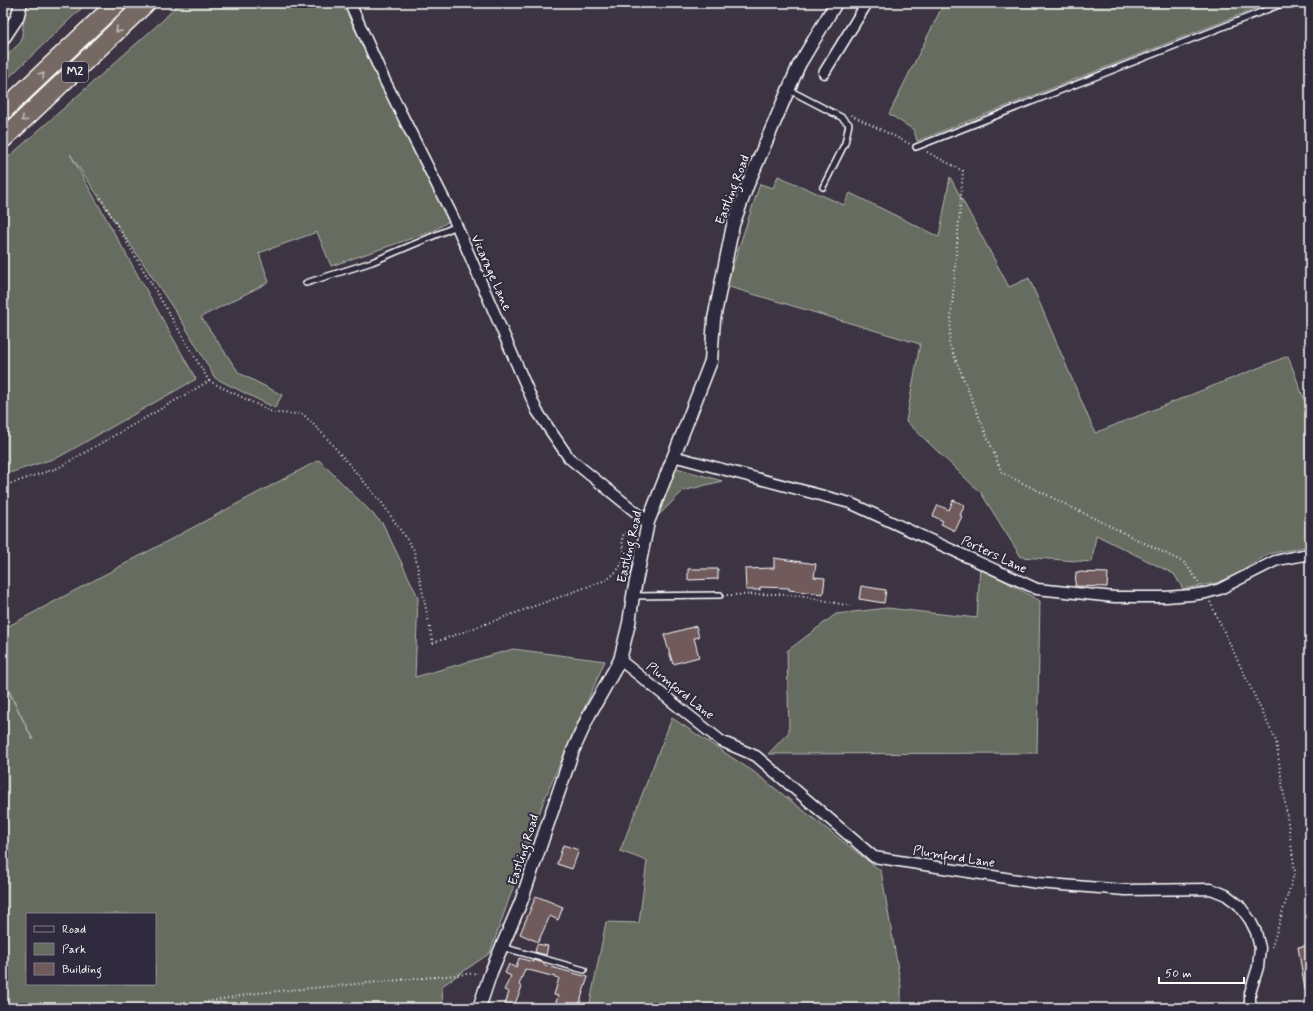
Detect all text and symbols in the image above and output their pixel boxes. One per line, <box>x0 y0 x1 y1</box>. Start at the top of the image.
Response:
one-way arrow <box>116 25 123 32</box>
road number: M2 <box>62 62 88 82</box>
one-way arrow <box>37 73 45 80</box>
one-way arrow <box>21 115 29 122</box>
street label: Eastling Road <box>712 153 756 228</box>
street label: Vicarage Lane <box>467 232 515 314</box>
street label: Eastling Road <box>613 509 649 585</box>
street label: Porters Lane <box>958 532 1030 578</box>
street label: Plumford Lane <box>641 658 718 725</box>
street label: Eastling Road <box>505 812 545 888</box>
street label: Plumford Lane <box>911 842 996 874</box>
legend <box>26 913 156 985</box>
text: Road <box>62 922 86 938</box>
text: Park <box>62 942 86 958</box>
scale bar <box>1159 959 1244 985</box>
text: Building <box>62 962 102 979</box>
text: 50 m <box>1165 966 1192 982</box>

